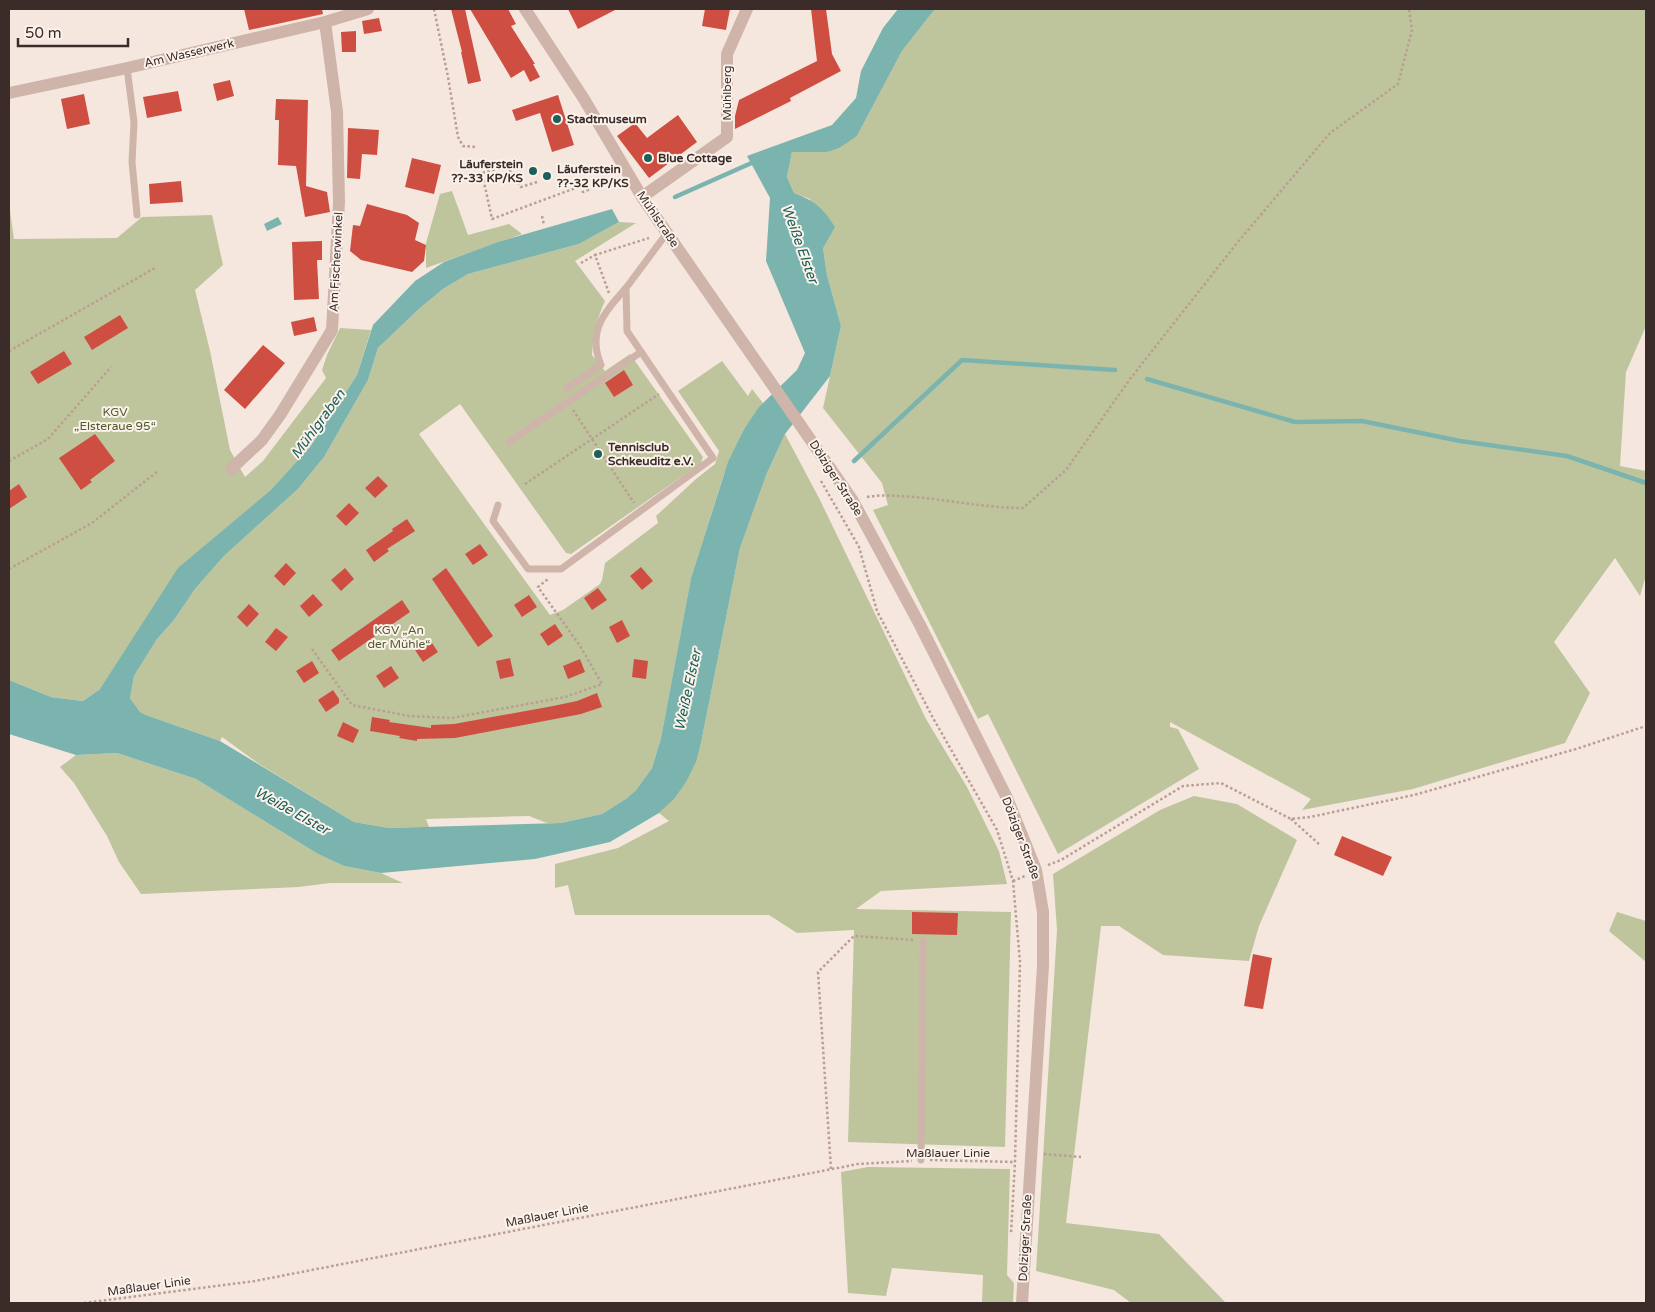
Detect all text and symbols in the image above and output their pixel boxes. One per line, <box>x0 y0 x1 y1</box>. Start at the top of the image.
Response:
scale bar <box>18 15 128 47</box>
text: 50 m <box>25 24 62 42</box>
street label: Am Wasserwerk <box>143 36 236 70</box>
street label: Mühlberg <box>720 65 734 121</box>
place label: Stadtmuseum <box>567 112 647 126</box>
marker: Stadtmuseum <box>551 113 563 125</box>
place label: Blue Cottage <box>658 151 732 166</box>
marker: Blue Cottage <box>642 152 654 164</box>
place label: Läuferstein ??-33 KP/KS <box>451 157 524 185</box>
place label: Läuferstein ??-32 KP/KS <box>557 162 629 190</box>
marker: Läuferstein ??-33 KP/KS <box>527 165 539 177</box>
marker: Läuferstein ??-32 KP/KS <box>541 170 553 182</box>
street label: Mühlstraße <box>634 188 682 250</box>
water label: Weiße Elster <box>778 202 823 287</box>
street label: Am Fischerwinkel <box>326 212 346 312</box>
water label: Mühlgraben <box>287 386 349 462</box>
park label: KGV „Elsteraue 95“ <box>74 405 156 433</box>
street label: Dölziger Straße <box>806 438 866 519</box>
place label: Tennisclub Schkeuditz e.V. <box>607 440 694 468</box>
marker: Tennisclub Schkeuditz e.V. <box>592 448 604 460</box>
park label: KGV „An der Mühle“ <box>367 623 431 651</box>
water label: Weiße Elster <box>671 646 705 732</box>
water label: Weiße Elster <box>252 784 334 839</box>
street label: Dölziger Straße <box>999 795 1043 881</box>
street label: Maßlauer Linie <box>906 1146 990 1160</box>
street label: Dölziger Straße <box>1016 1194 1034 1282</box>
street label: Maßlauer Linie <box>504 1200 590 1230</box>
street label: Maßlauer Linie <box>106 1273 192 1299</box>

